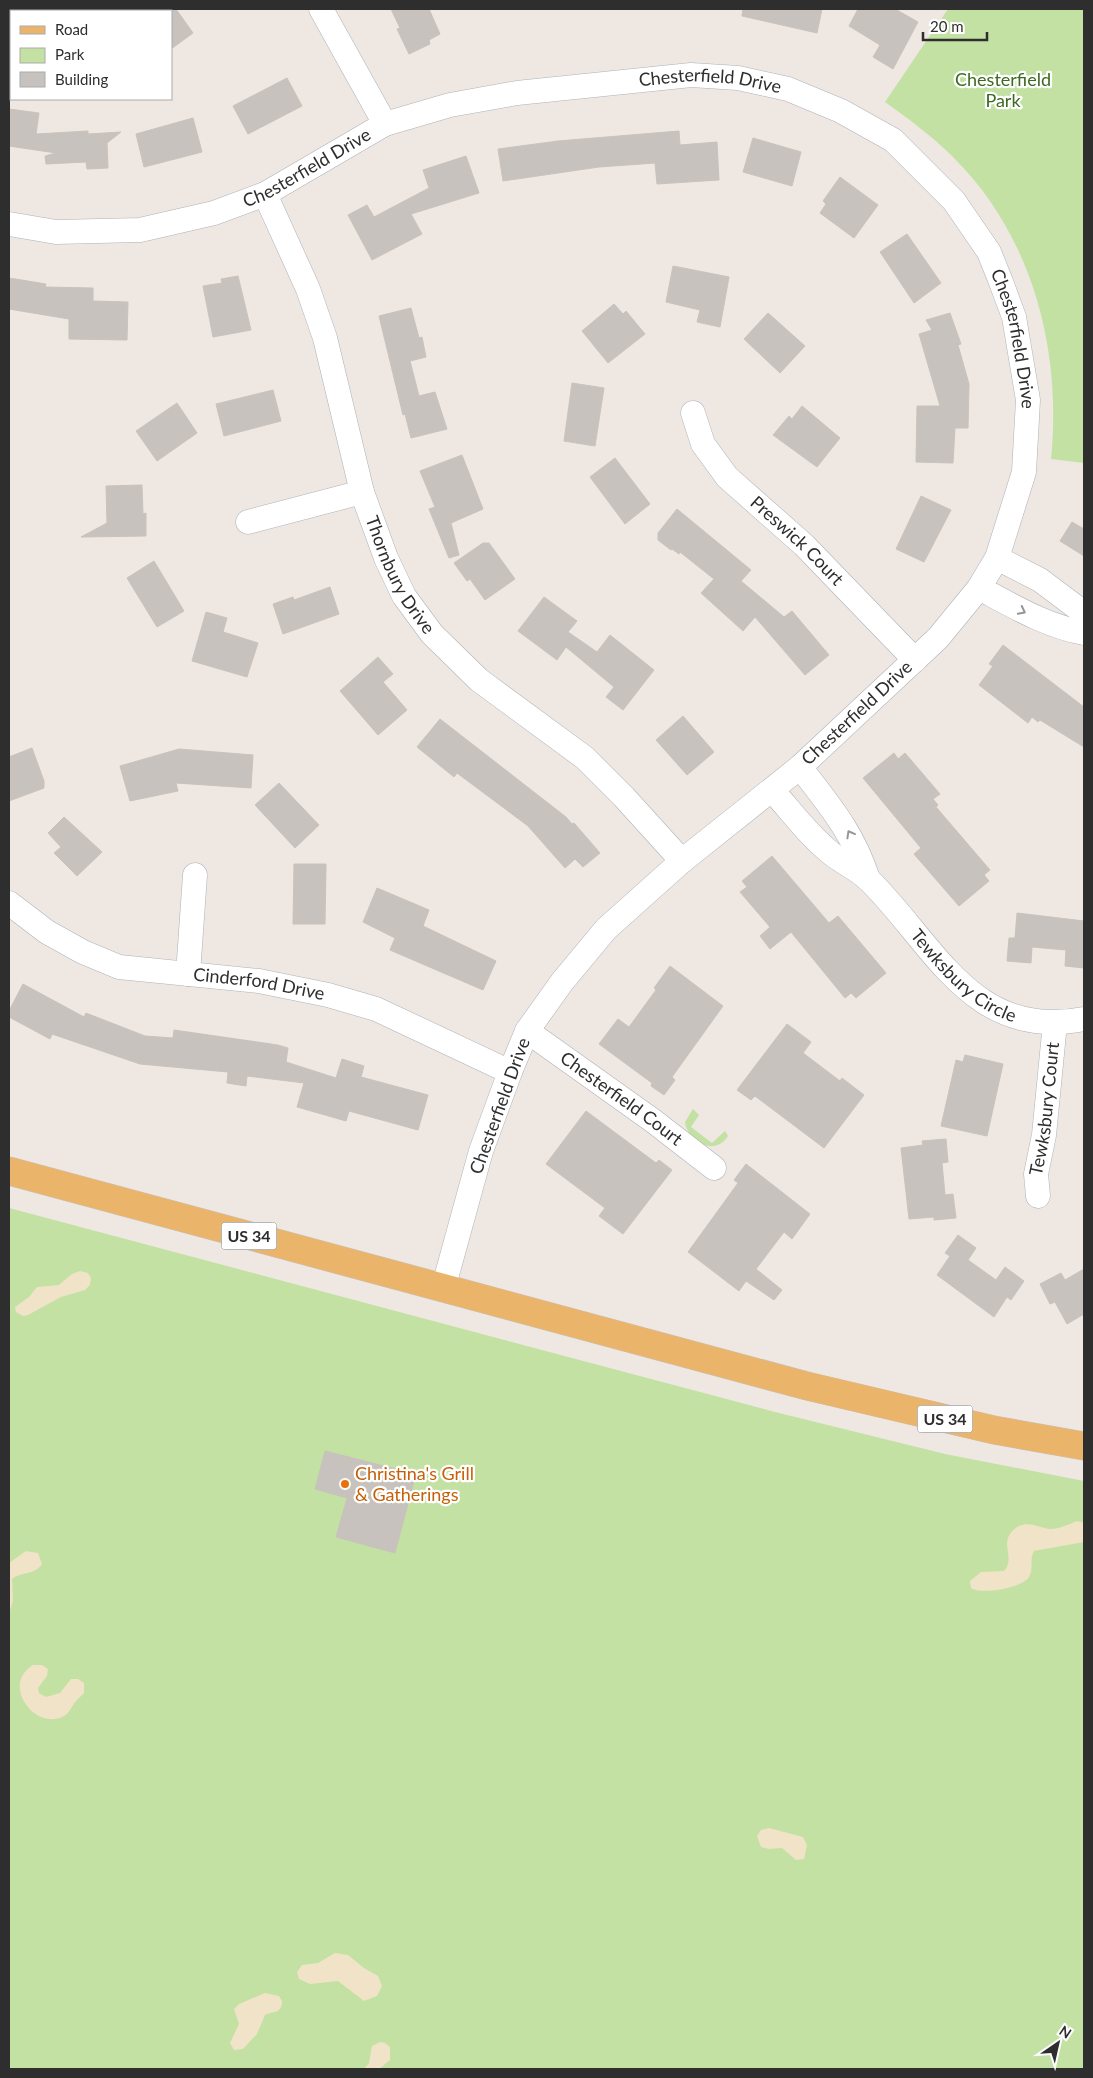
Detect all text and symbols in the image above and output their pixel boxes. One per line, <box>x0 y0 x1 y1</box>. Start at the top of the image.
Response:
legend <box>10 10 172 100</box>
scale bar <box>923 10 987 42</box>
text: 20 m <box>930 17 964 35</box>
text: Road <box>55 20 88 38</box>
text: Park <box>55 45 85 63</box>
street label: Chesterfield Drive <box>638 63 784 97</box>
park label: Chesterfield Park <box>955 68 1051 111</box>
text: Building <box>55 70 108 88</box>
street label: Chesterfield Drive <box>239 123 374 211</box>
street label: Chesterfield Drive <box>987 265 1040 410</box>
street label: Preswick Court <box>746 491 849 590</box>
street label: Thornbury Drive <box>362 513 440 638</box>
one-way arrow <box>1017 605 1026 615</box>
street label: Chesterfield Drive <box>796 655 916 769</box>
one-way arrow <box>846 830 856 839</box>
street label: Tewksbury Circle <box>907 924 1019 1026</box>
street label: Cinderford Drive <box>192 962 327 1004</box>
street label: Chesterfield Drive <box>464 1034 534 1177</box>
street label: Tewksbury Court <box>1024 1041 1063 1177</box>
street label: Chesterfield Court <box>556 1046 688 1150</box>
road number: US 34 <box>222 1222 276 1250</box>
road number: US 34 <box>918 1406 972 1432</box>
place label: Christina's Grill & Gatherings <box>355 1462 474 1505</box>
marker: Christina's Grill & Gatherings <box>339 1478 351 1490</box>
north arrow <box>1033 2018 1083 2068</box>
text: N <box>1056 2022 1075 2042</box>

